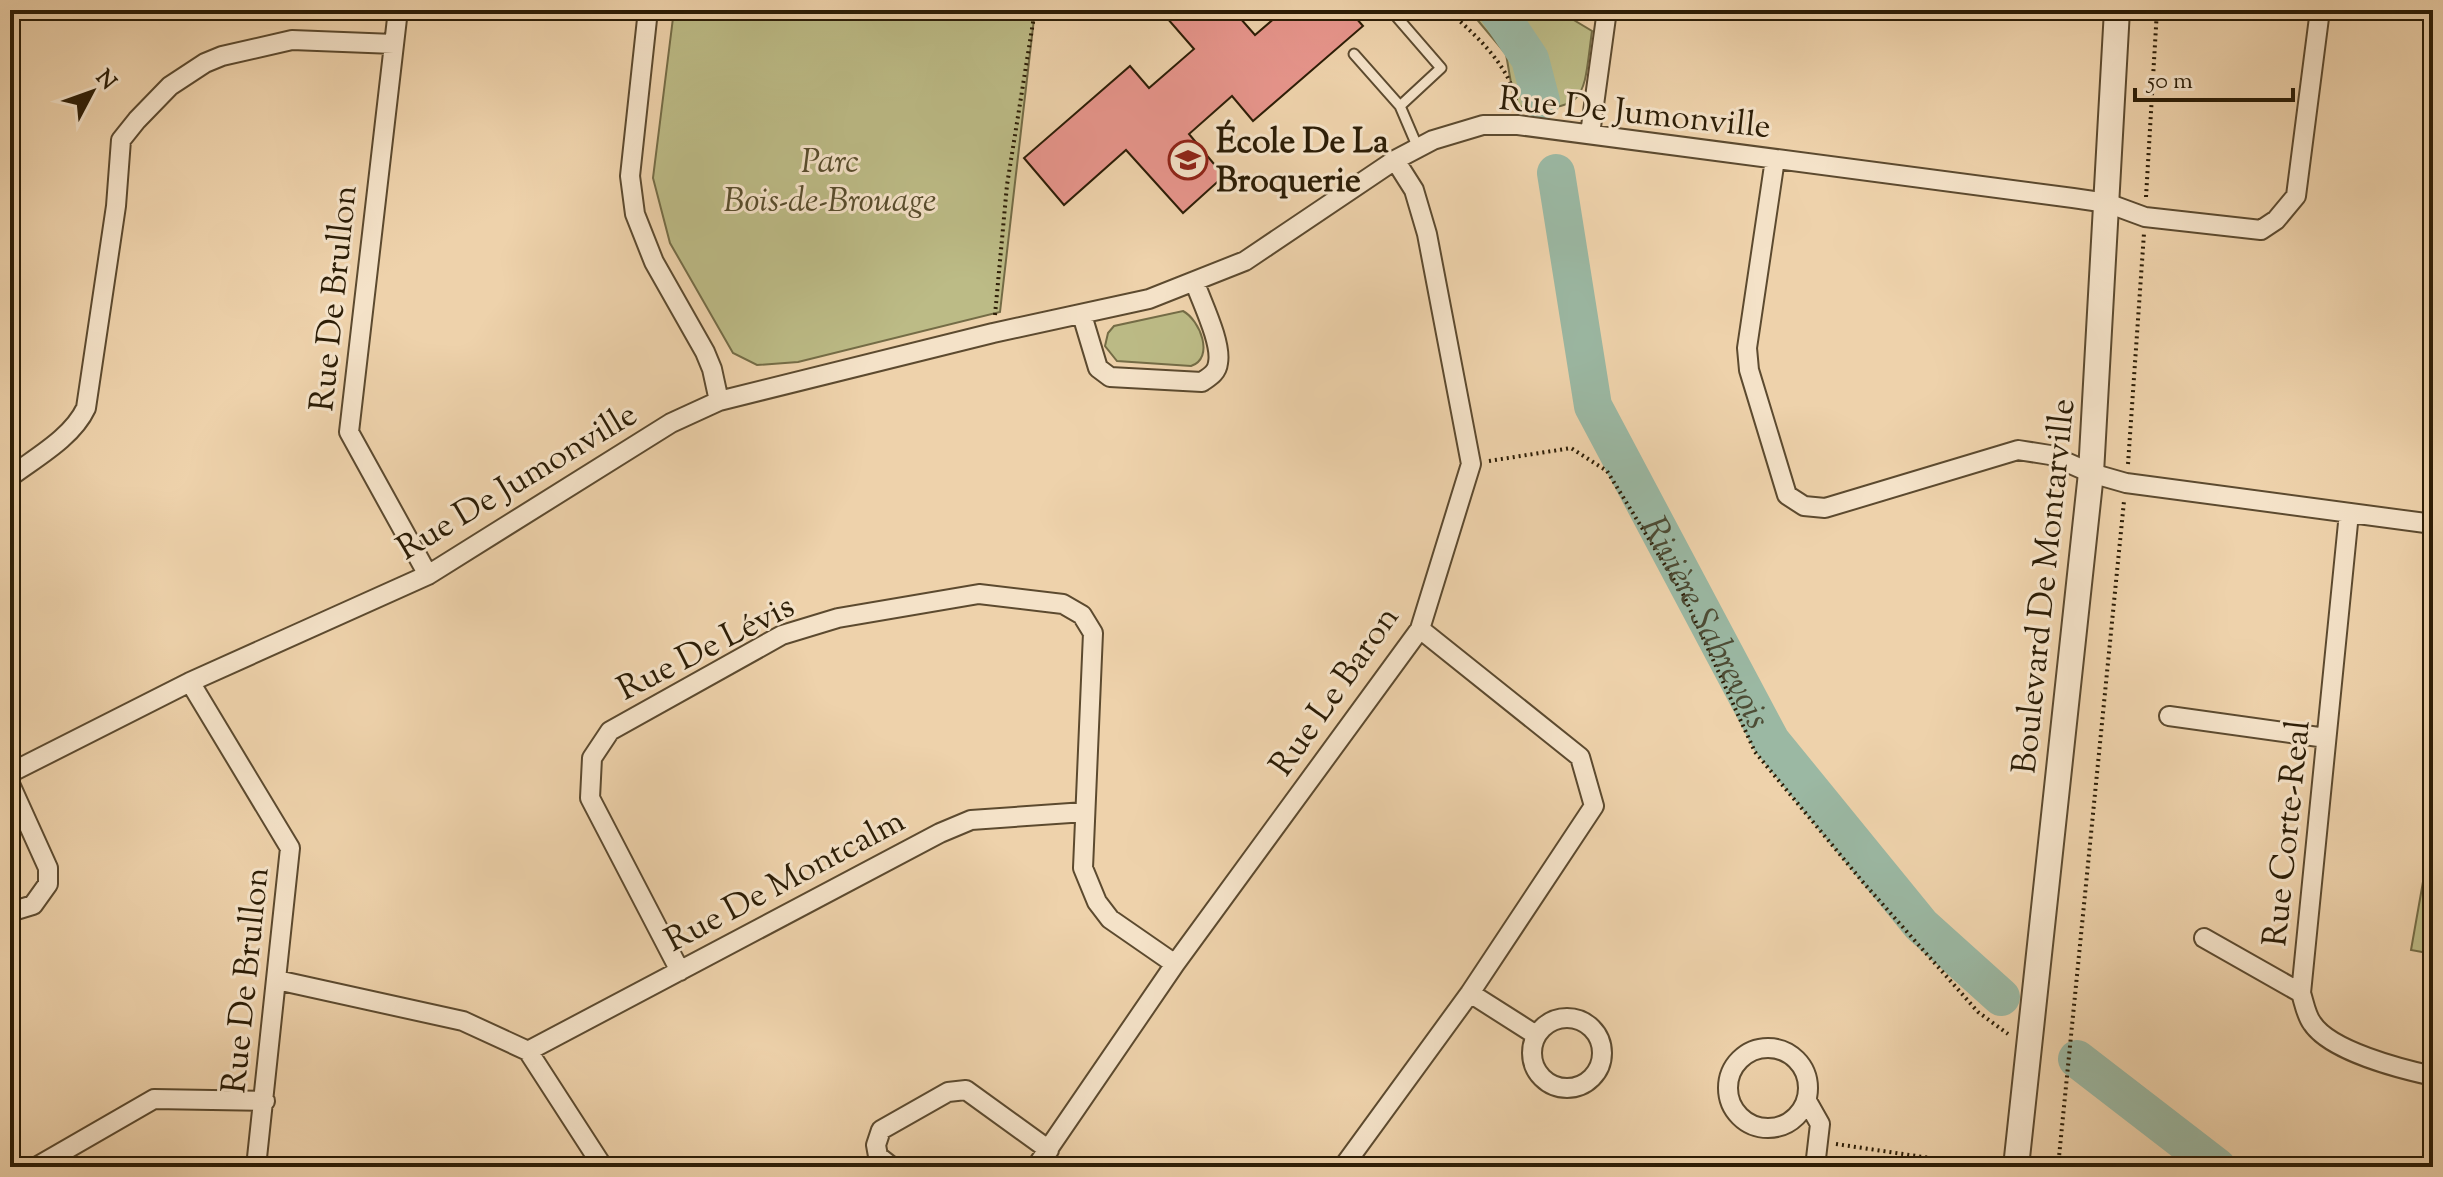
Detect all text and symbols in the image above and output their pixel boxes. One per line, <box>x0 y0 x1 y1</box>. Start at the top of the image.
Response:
north arrow <box>52 52 132 132</box>
scale bar <box>2135 52 2293 102</box>
text: N <box>87 64 123 98</box>
text: 50 m <box>2145 65 2193 99</box>
street label: Rue De Jumonville <box>1496 76 1773 153</box>
place label: École De La Broquerie <box>1216 119 1389 207</box>
park label: Parc Bois-de-Brouage <box>724 139 936 227</box>
school or university icon: École De La Broquerie <box>1167 139 1209 181</box>
street label: Rue De Brullon <box>299 183 372 414</box>
street label: Rue De Jumonville <box>388 392 647 574</box>
street label: Boulevard De Montarville <box>2001 396 2090 776</box>
water label: Rivière Sabrevois <box>1626 508 1782 739</box>
street label: Rue De Lévis <box>610 584 804 715</box>
street label: Rue Le Baron <box>1259 597 1413 787</box>
street label: Rue Corte-Real <box>2252 718 2325 949</box>
street label: Rue De Montcalm <box>657 798 914 966</box>
street label: Rue De Brullon <box>211 865 284 1096</box>

